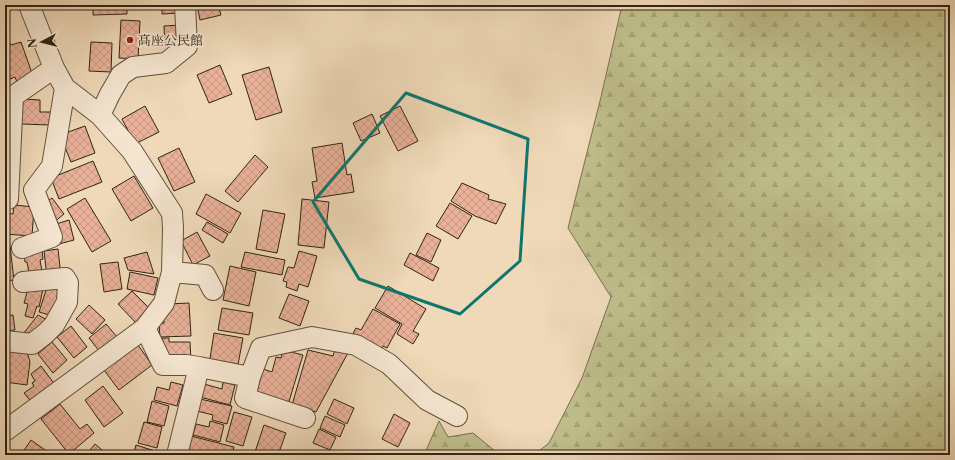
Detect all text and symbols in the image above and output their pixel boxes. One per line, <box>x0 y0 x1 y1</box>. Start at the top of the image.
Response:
north arrow <box>22 22 62 62</box>
place label: 髙座公民館 <box>138 32 203 48</box>
marker: 髙座公民館 <box>125 35 135 45</box>
text: N <box>24 37 40 49</box>

